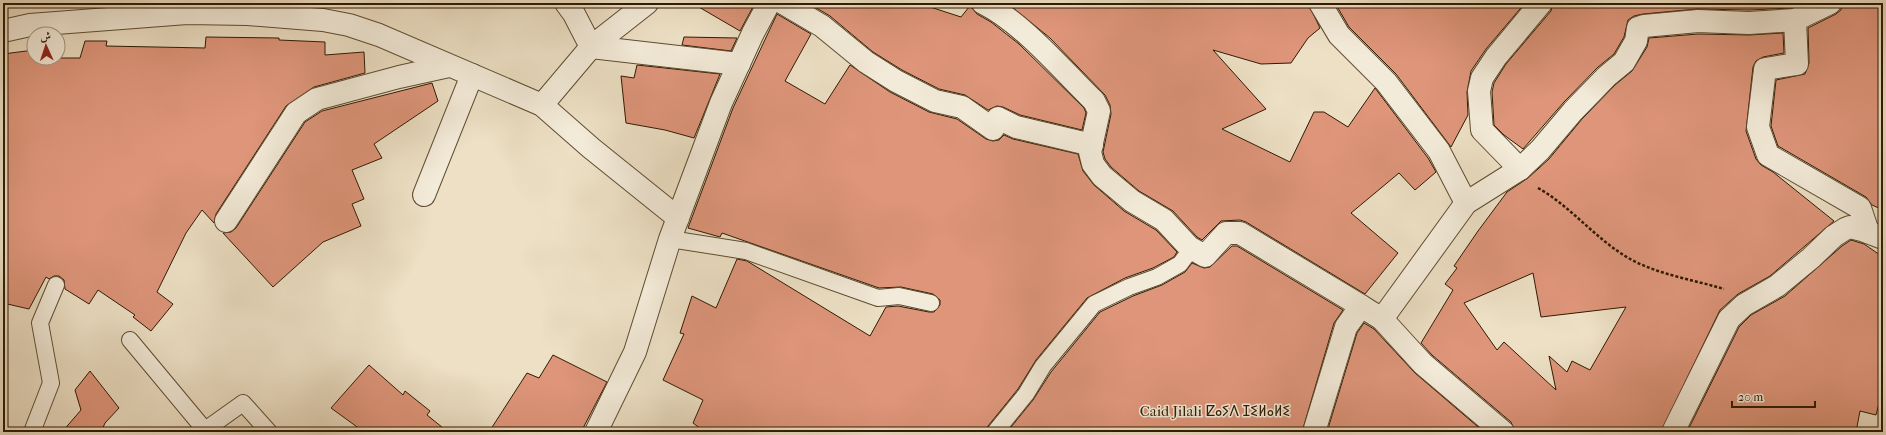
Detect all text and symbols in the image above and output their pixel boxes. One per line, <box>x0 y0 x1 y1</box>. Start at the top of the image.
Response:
north arrow <box>26 26 66 66</box>
text: ش <box>40 30 51 43</box>
scale bar <box>1732 383 1815 409</box>
text: 20 m <box>1738 390 1763 404</box>
district label: Caid Jilali ⵇⴰⵢⴷ ⵊⵉⵍⴰⵍⵉ <box>1140 402 1290 420</box>

